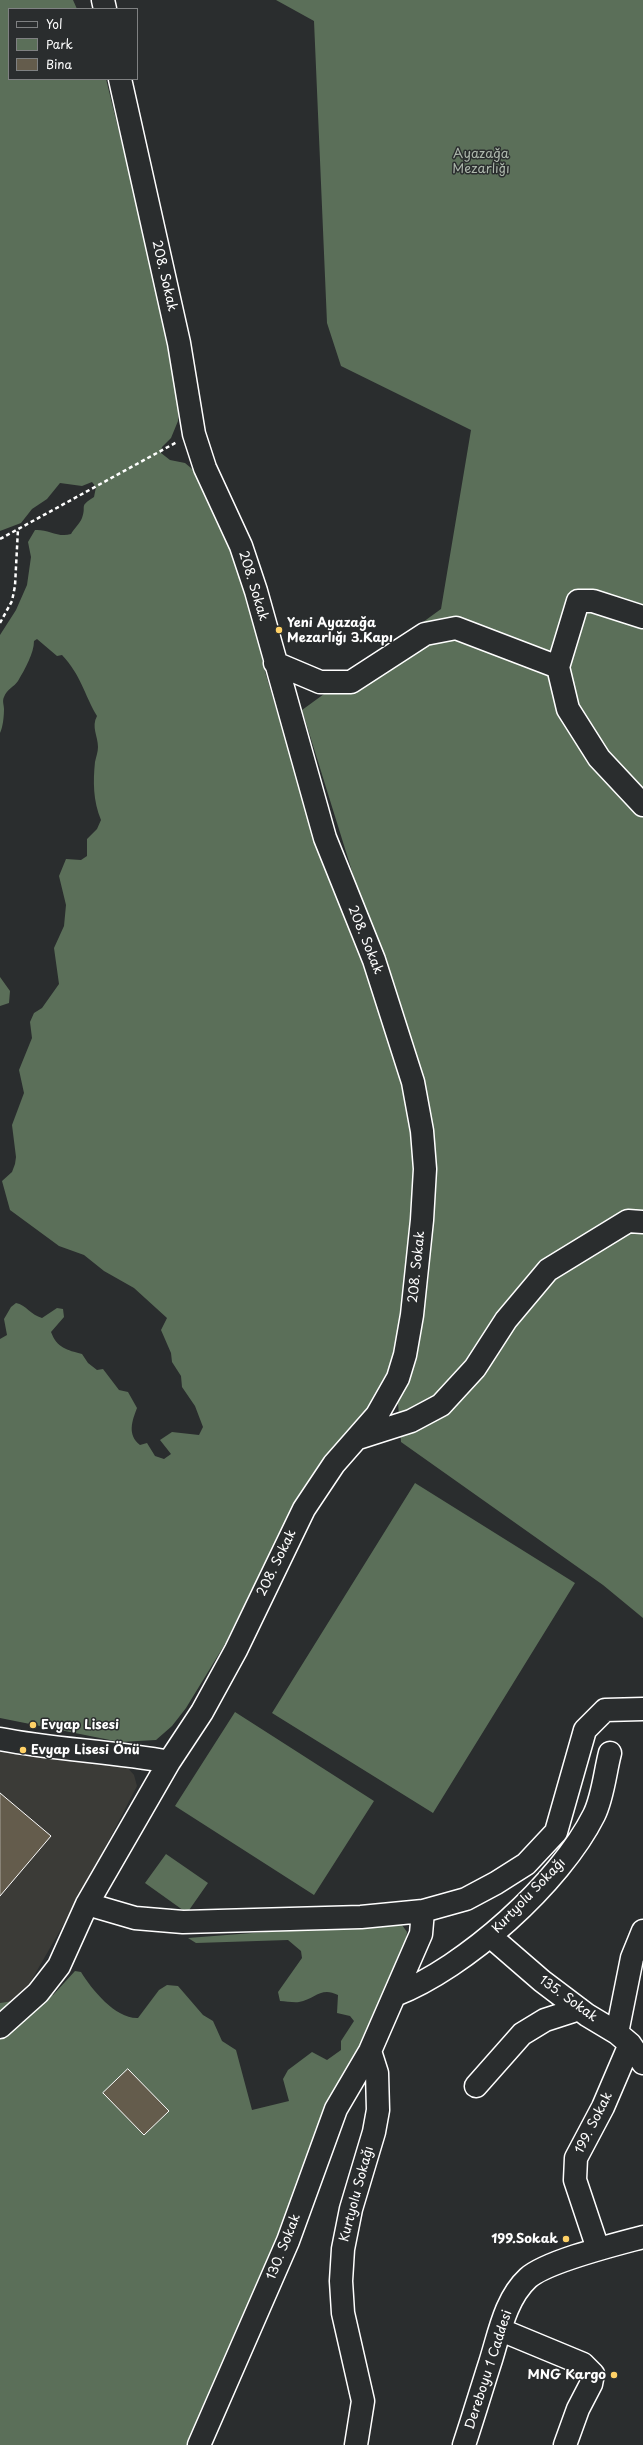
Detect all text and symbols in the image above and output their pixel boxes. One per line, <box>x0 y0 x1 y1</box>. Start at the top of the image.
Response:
legend <box>8 8 138 80</box>
text: Yol <box>46 15 62 33</box>
text: Park <box>46 35 73 53</box>
text: Bina <box>46 55 72 73</box>
park label: Ayazağa Mezarlığı <box>452 146 510 177</box>
street label: 208. Sokak <box>148 239 180 313</box>
street label: 208. Sokak <box>235 549 271 623</box>
place label: Yeni Ayazağa Mezarlığı 3.Kapı <box>287 615 393 646</box>
marker: Yeni Ayazağa Mezarlığı 3.Kapı <box>274 625 284 635</box>
street label: 208. Sokak <box>344 904 386 976</box>
street label: 208. Sokak <box>405 1230 429 1304</box>
street label: 208. Sokak <box>254 1527 300 1599</box>
place label: Evyap Lisesi <box>41 1717 119 1733</box>
marker: Evyap Lisesi <box>28 1720 38 1730</box>
place label: Evyap Lisesi Önü <box>31 1742 140 1758</box>
marker: Evyap Lisesi Önü <box>18 1745 28 1755</box>
street label: Kurtyolu Sokağı <box>489 1855 569 1937</box>
street label: 135. Sokak <box>536 1973 600 2025</box>
street label: 199. Sokak <box>572 2090 616 2156</box>
street label: Kurtyolu Sokağı <box>337 2145 377 2243</box>
street label: 130. Sokak <box>264 2212 304 2282</box>
place label: 199.Sokak <box>491 2231 558 2247</box>
marker: 199.Sokak <box>561 2234 571 2244</box>
street label: Dereboyu 1 Caddesi <box>462 2308 516 2432</box>
place label: MNG Kargo <box>527 2367 606 2383</box>
marker: MNG Kargo <box>609 2370 619 2380</box>

